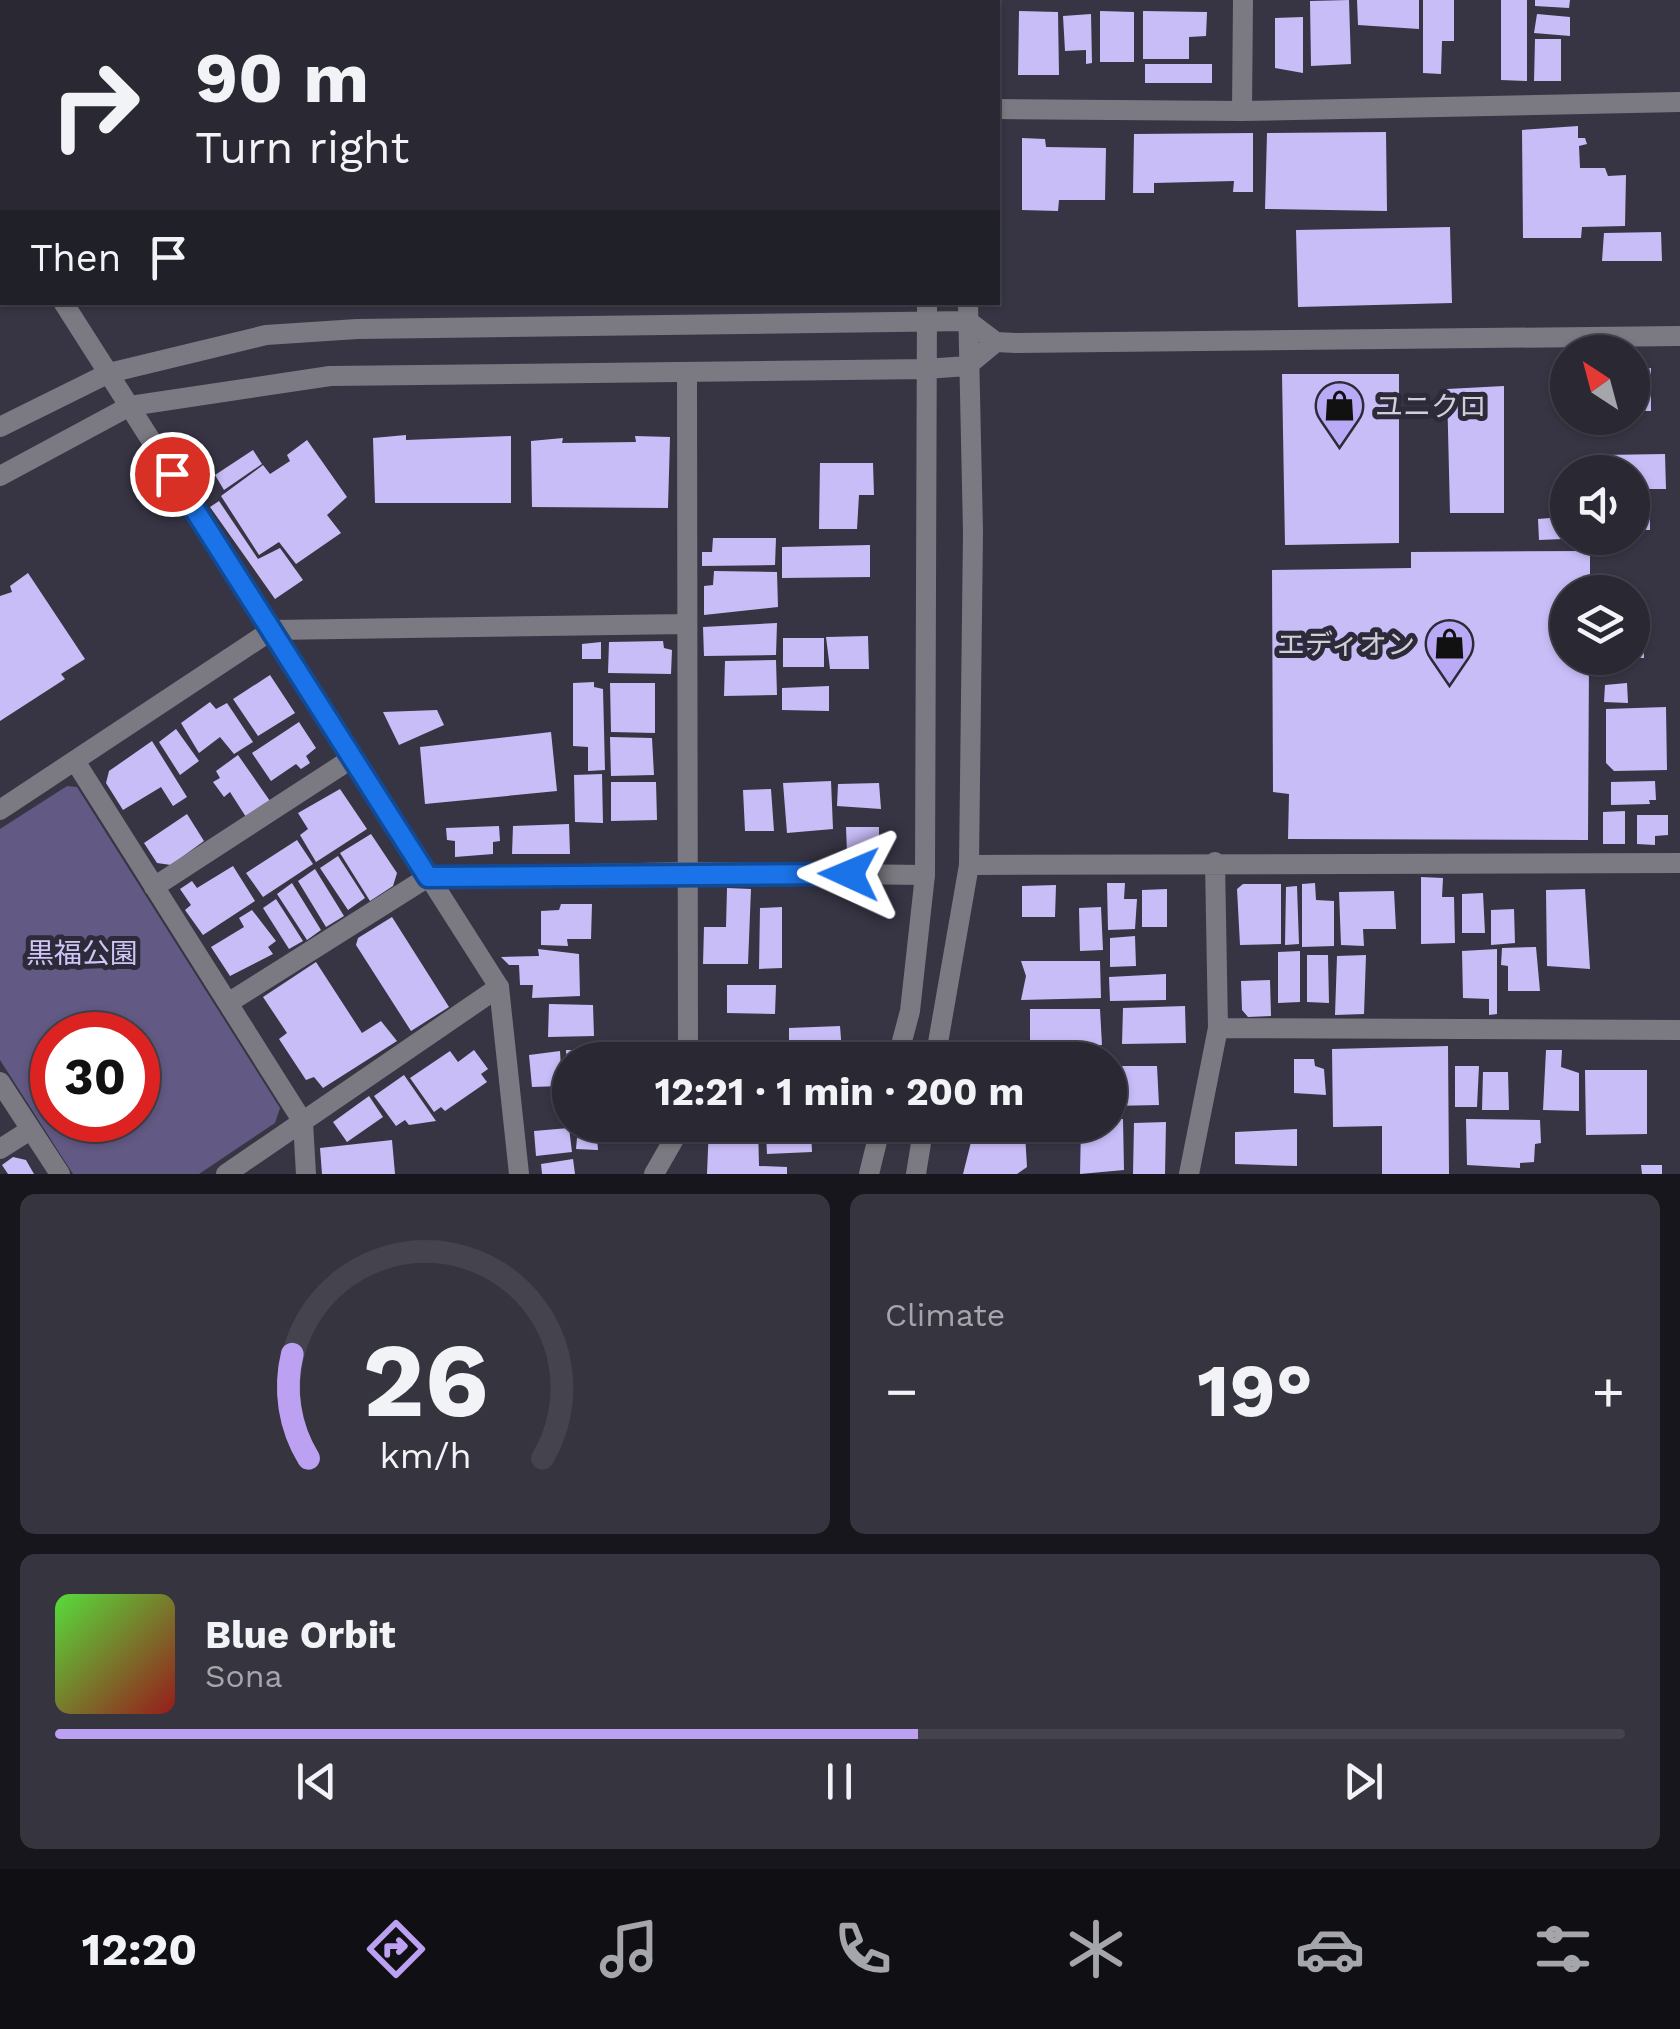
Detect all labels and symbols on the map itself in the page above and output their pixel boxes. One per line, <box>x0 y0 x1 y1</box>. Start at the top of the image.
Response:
north arrow <box>1550 335 1650 435</box>
shop icon: ユニクロ <box>1314 380 1366 448</box>
place label: ユニクロ <box>1375 390 1487 423</box>
pin <box>130 432 215 517</box>
shop icon: エディオン <box>1424 618 1476 686</box>
place label: エディオン <box>1277 628 1415 661</box>
position arrow <box>797 822 901 926</box>
park label: 黒福公園 <box>26 937 138 970</box>
speed limit sign: 30 <box>30 1012 160 1142</box>

